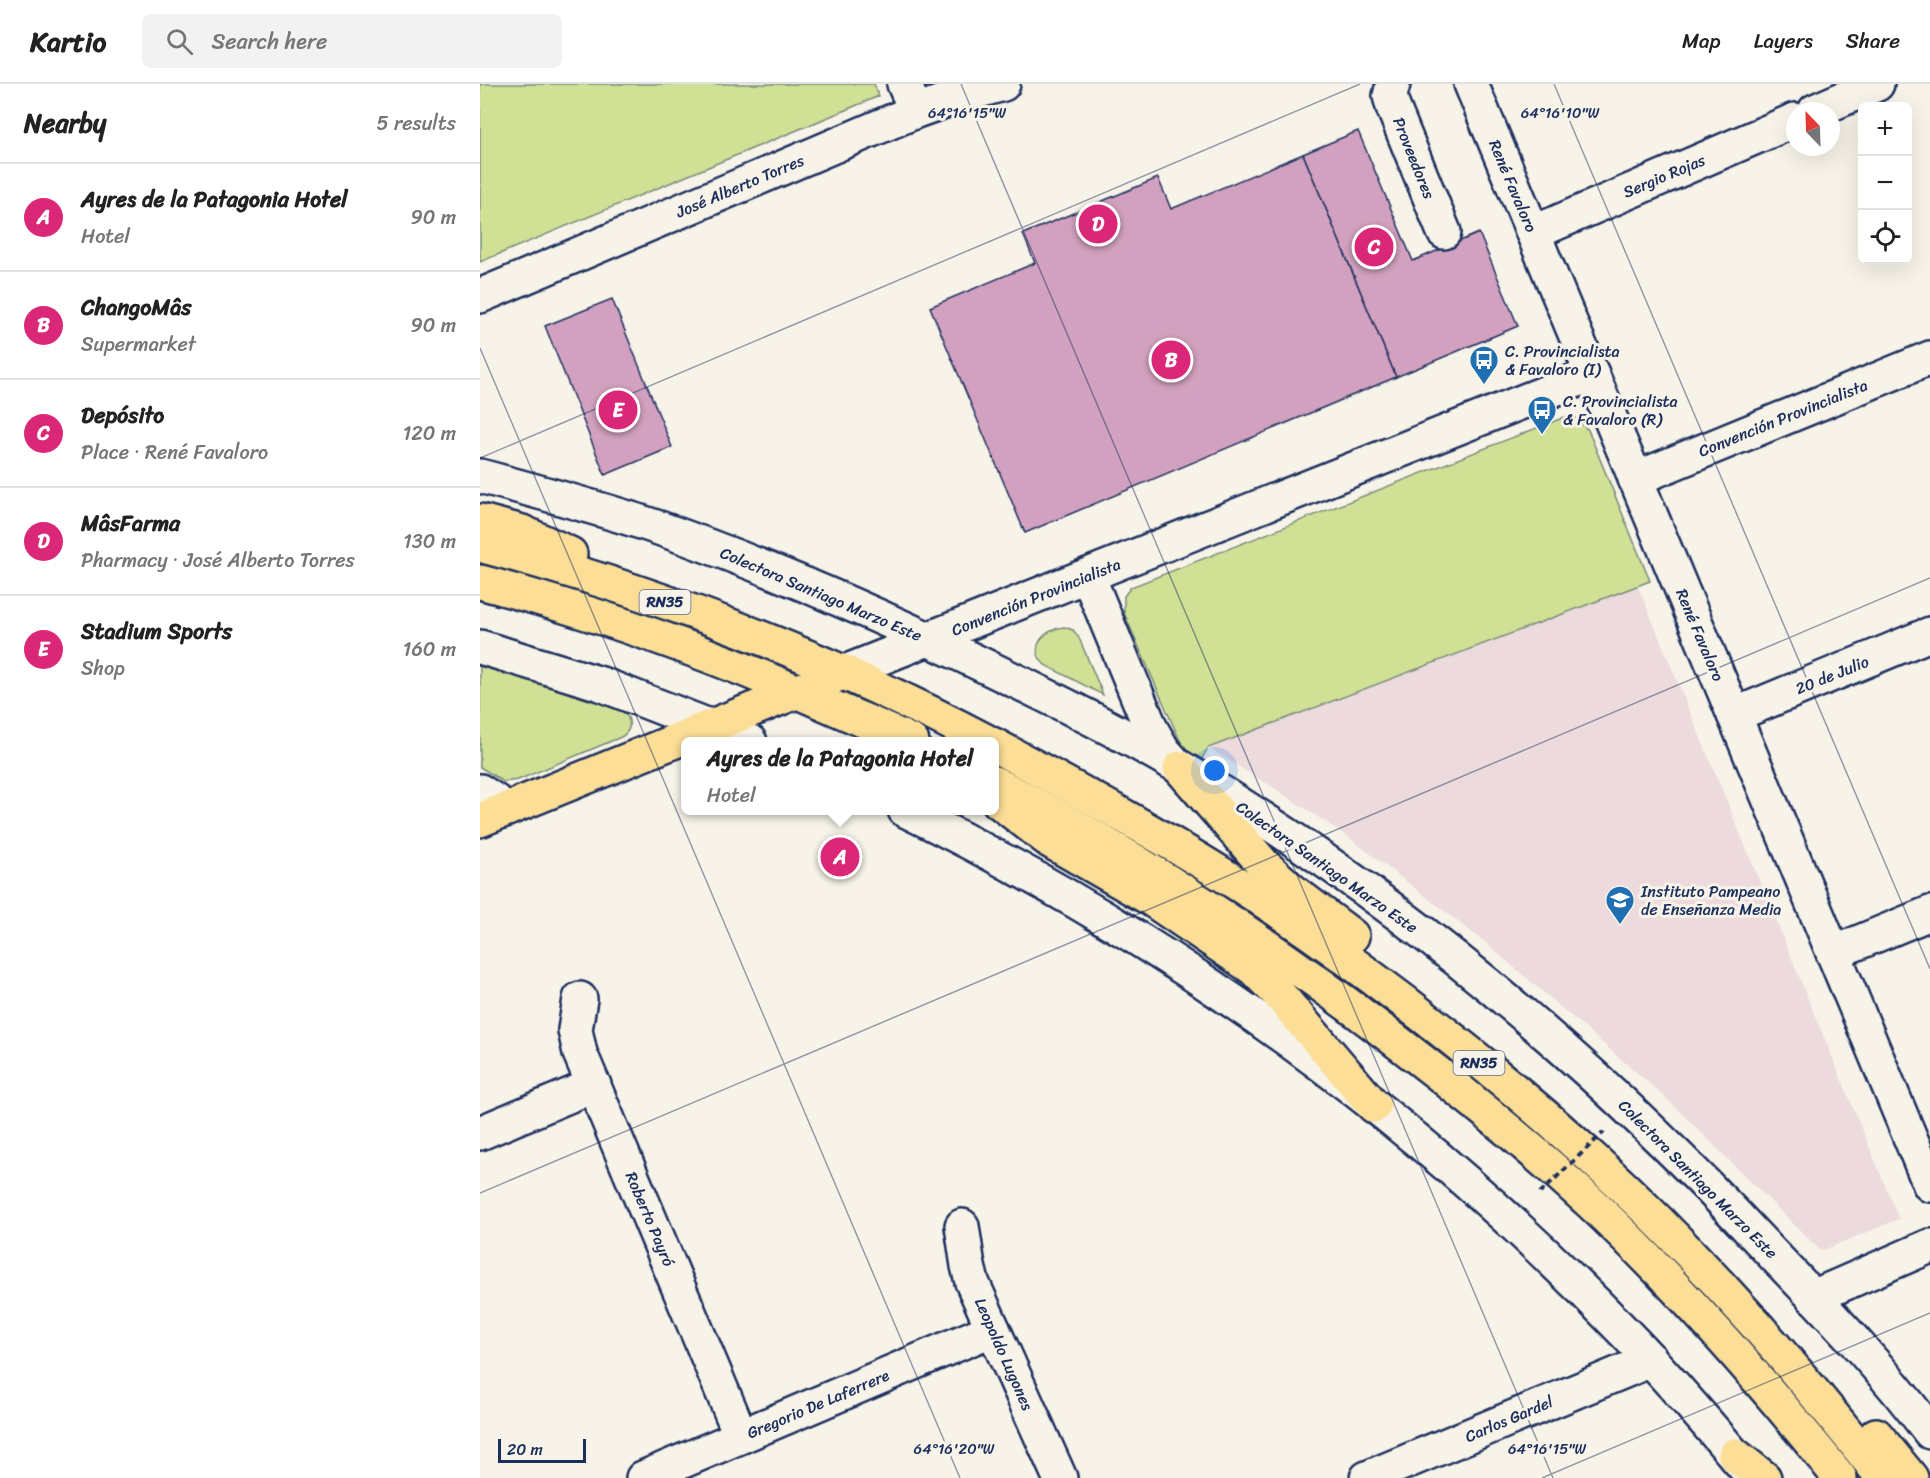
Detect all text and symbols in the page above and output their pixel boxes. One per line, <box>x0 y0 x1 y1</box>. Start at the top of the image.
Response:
search box <box>142 14 562 68</box>
text: Kartio <box>30 17 106 66</box>
text: Search here <box>211 22 327 61</box>
text: Map <box>1682 22 1721 60</box>
text: Layers <box>1754 22 1813 60</box>
text: Share <box>1846 22 1900 60</box>
icon: search <box>163 25 196 58</box>
text: Nearby <box>24 100 106 146</box>
text: 64°16'15"W <box>928 100 1007 126</box>
text: 64°16'10"W <box>1521 100 1600 126</box>
north arrow <box>1786 102 1840 156</box>
map controls <box>1858 102 1912 264</box>
button: + <box>1858 102 1912 156</box>
text: 5 results <box>377 106 456 141</box>
street label: Proveedores <box>1384 112 1444 204</box>
street label: René Favaloro <box>1480 135 1546 237</box>
street label: Sergio Rojas <box>1618 145 1710 206</box>
street label: José Alberto Torres <box>670 146 809 227</box>
button: − <box>1858 156 1912 210</box>
text: Ayres de la Patagonia Hotel <box>81 180 348 219</box>
text: A <box>37 200 50 235</box>
text: 90 m <box>411 200 456 235</box>
pin: D <box>1078 202 1118 246</box>
button: locate <box>1858 210 1912 264</box>
text: Hotel <box>81 219 130 254</box>
pin: C <box>1354 224 1394 270</box>
text: ChangoMâs <box>81 288 191 327</box>
text: B <box>37 308 50 343</box>
text: 90 m <box>411 308 456 343</box>
text: Supermarket <box>81 327 196 362</box>
place label: C. Provincialista & Favaloro (I) <box>1505 337 1620 384</box>
pin: B <box>1152 338 1190 382</box>
bus stop icon: C. Provincialista & Favaloro (I) <box>1468 344 1500 386</box>
street label: Convención Provincialista <box>1694 371 1872 465</box>
place label: C. Provincialista & Favaloro (R) <box>1563 387 1678 434</box>
pin: E <box>598 388 638 432</box>
bus stop icon: C. Provincialista & Favaloro (R) <box>1526 394 1558 436</box>
text: Depósito <box>81 396 164 435</box>
text: C <box>37 416 50 451</box>
text: 120 m <box>403 416 456 451</box>
text: Place · René Favaloro <box>81 435 268 470</box>
text: MâsFarma <box>81 504 180 543</box>
text: D <box>38 524 49 559</box>
text: 130 m <box>403 524 456 559</box>
street label: Colectora Santiago Marzo Este <box>715 538 927 650</box>
text: Pharmacy · José Alberto Torres <box>81 543 355 578</box>
street label: Convención Provincialista <box>947 550 1125 644</box>
street label: René Favaloro <box>1667 584 1733 686</box>
road number: RN35 <box>640 590 690 614</box>
text: Stadium Sports <box>81 612 232 651</box>
text: E <box>38 632 49 667</box>
text: 160 m <box>403 632 456 667</box>
street label: 20 de Julio <box>1791 647 1873 703</box>
text: Shop <box>81 651 125 686</box>
popup <box>681 737 999 815</box>
text: Ayres de la Patagonia Hotel <box>707 739 973 778</box>
your location <box>1200 756 1229 785</box>
text: Hotel <box>707 778 756 813</box>
street label: Colectora Santiago Marzo Este <box>1230 793 1424 941</box>
pin: A <box>820 834 860 880</box>
place label: Instituto Pampeano de Enseñanza Media <box>1640 877 1781 924</box>
school or university icon: Instituto Pampeano de Enseñanza Media <box>1604 884 1636 926</box>
road number: RN35 <box>1454 1051 1504 1075</box>
street label: Colectora Santiago Marzo Este <box>1611 1092 1785 1266</box>
street label: Roberto Payró <box>617 1167 683 1272</box>
street label: Leopoldo Lugones <box>966 1293 1042 1415</box>
street label: Gregorio De Laferrere <box>742 1361 894 1447</box>
street label: Carlos Gardel <box>1460 1387 1558 1451</box>
text: 20 m <box>507 1435 543 1464</box>
scale bar <box>498 1436 586 1464</box>
text: 64°16'20"W <box>914 1436 995 1462</box>
text: 64°16'15"W <box>1508 1436 1587 1462</box>

